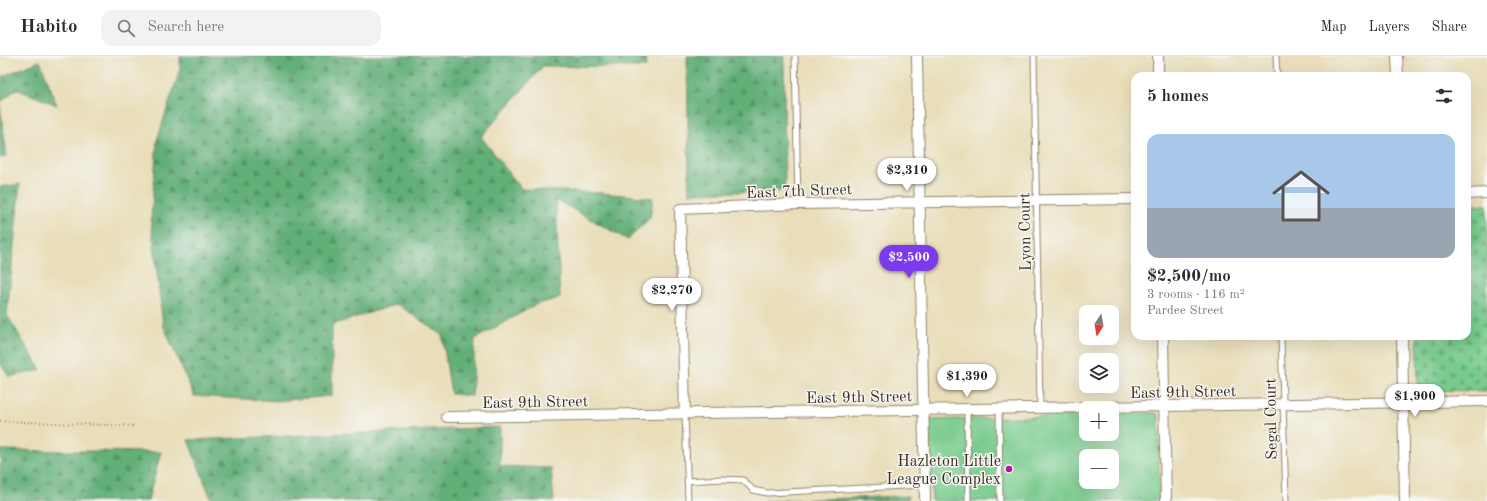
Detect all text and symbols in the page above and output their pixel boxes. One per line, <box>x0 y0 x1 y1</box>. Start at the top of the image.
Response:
search box <box>101 10 381 46</box>
icon: search <box>115 17 137 39</box>
text: Habito <box>20 18 77 37</box>
text: Search here <box>147 20 224 35</box>
text: Map <box>1321 20 1347 34</box>
text: Layers <box>1369 20 1410 34</box>
text: Share <box>1432 20 1467 34</box>
icon: filters <box>1433 85 1455 107</box>
text: 5 homes <box>1147 88 1209 105</box>
pin: $2,310 <box>874 158 940 192</box>
icon: home <box>1265 160 1337 232</box>
text: $2,310 <box>886 164 928 177</box>
street label: East 7th Street <box>746 182 853 202</box>
street label: Lyon Court <box>1017 192 1035 272</box>
pin: $2,500 <box>876 245 942 279</box>
text: $2,500 <box>888 251 930 264</box>
text: $2,500/mo <box>1147 268 1231 285</box>
pin: $2,270 <box>639 278 705 312</box>
text: $2,270 <box>651 284 693 297</box>
text: 3 rooms · 116 m² <box>1147 288 1245 301</box>
text: Pardee Street <box>1147 304 1224 317</box>
north arrow <box>1079 305 1119 345</box>
map controls <box>1079 305 1119 489</box>
button: layers <box>1079 353 1119 393</box>
pin: $1,390 <box>934 364 1000 398</box>
text: $1,390 <box>946 370 988 383</box>
street label: Segal Court <box>1263 377 1281 460</box>
street label: East 9th Street <box>1130 384 1237 402</box>
pin: $1,900 <box>1382 384 1448 418</box>
street label: East 9th Street <box>806 389 913 407</box>
text: $1,900 <box>1394 390 1436 403</box>
street label: East 9th Street <box>482 394 589 412</box>
button: + <box>1079 401 1119 441</box>
button: − <box>1079 449 1119 489</box>
place label: Hazleton Little League Complex <box>886 454 1001 488</box>
marker: Hazleton Little League Complex <box>1004 464 1014 474</box>

